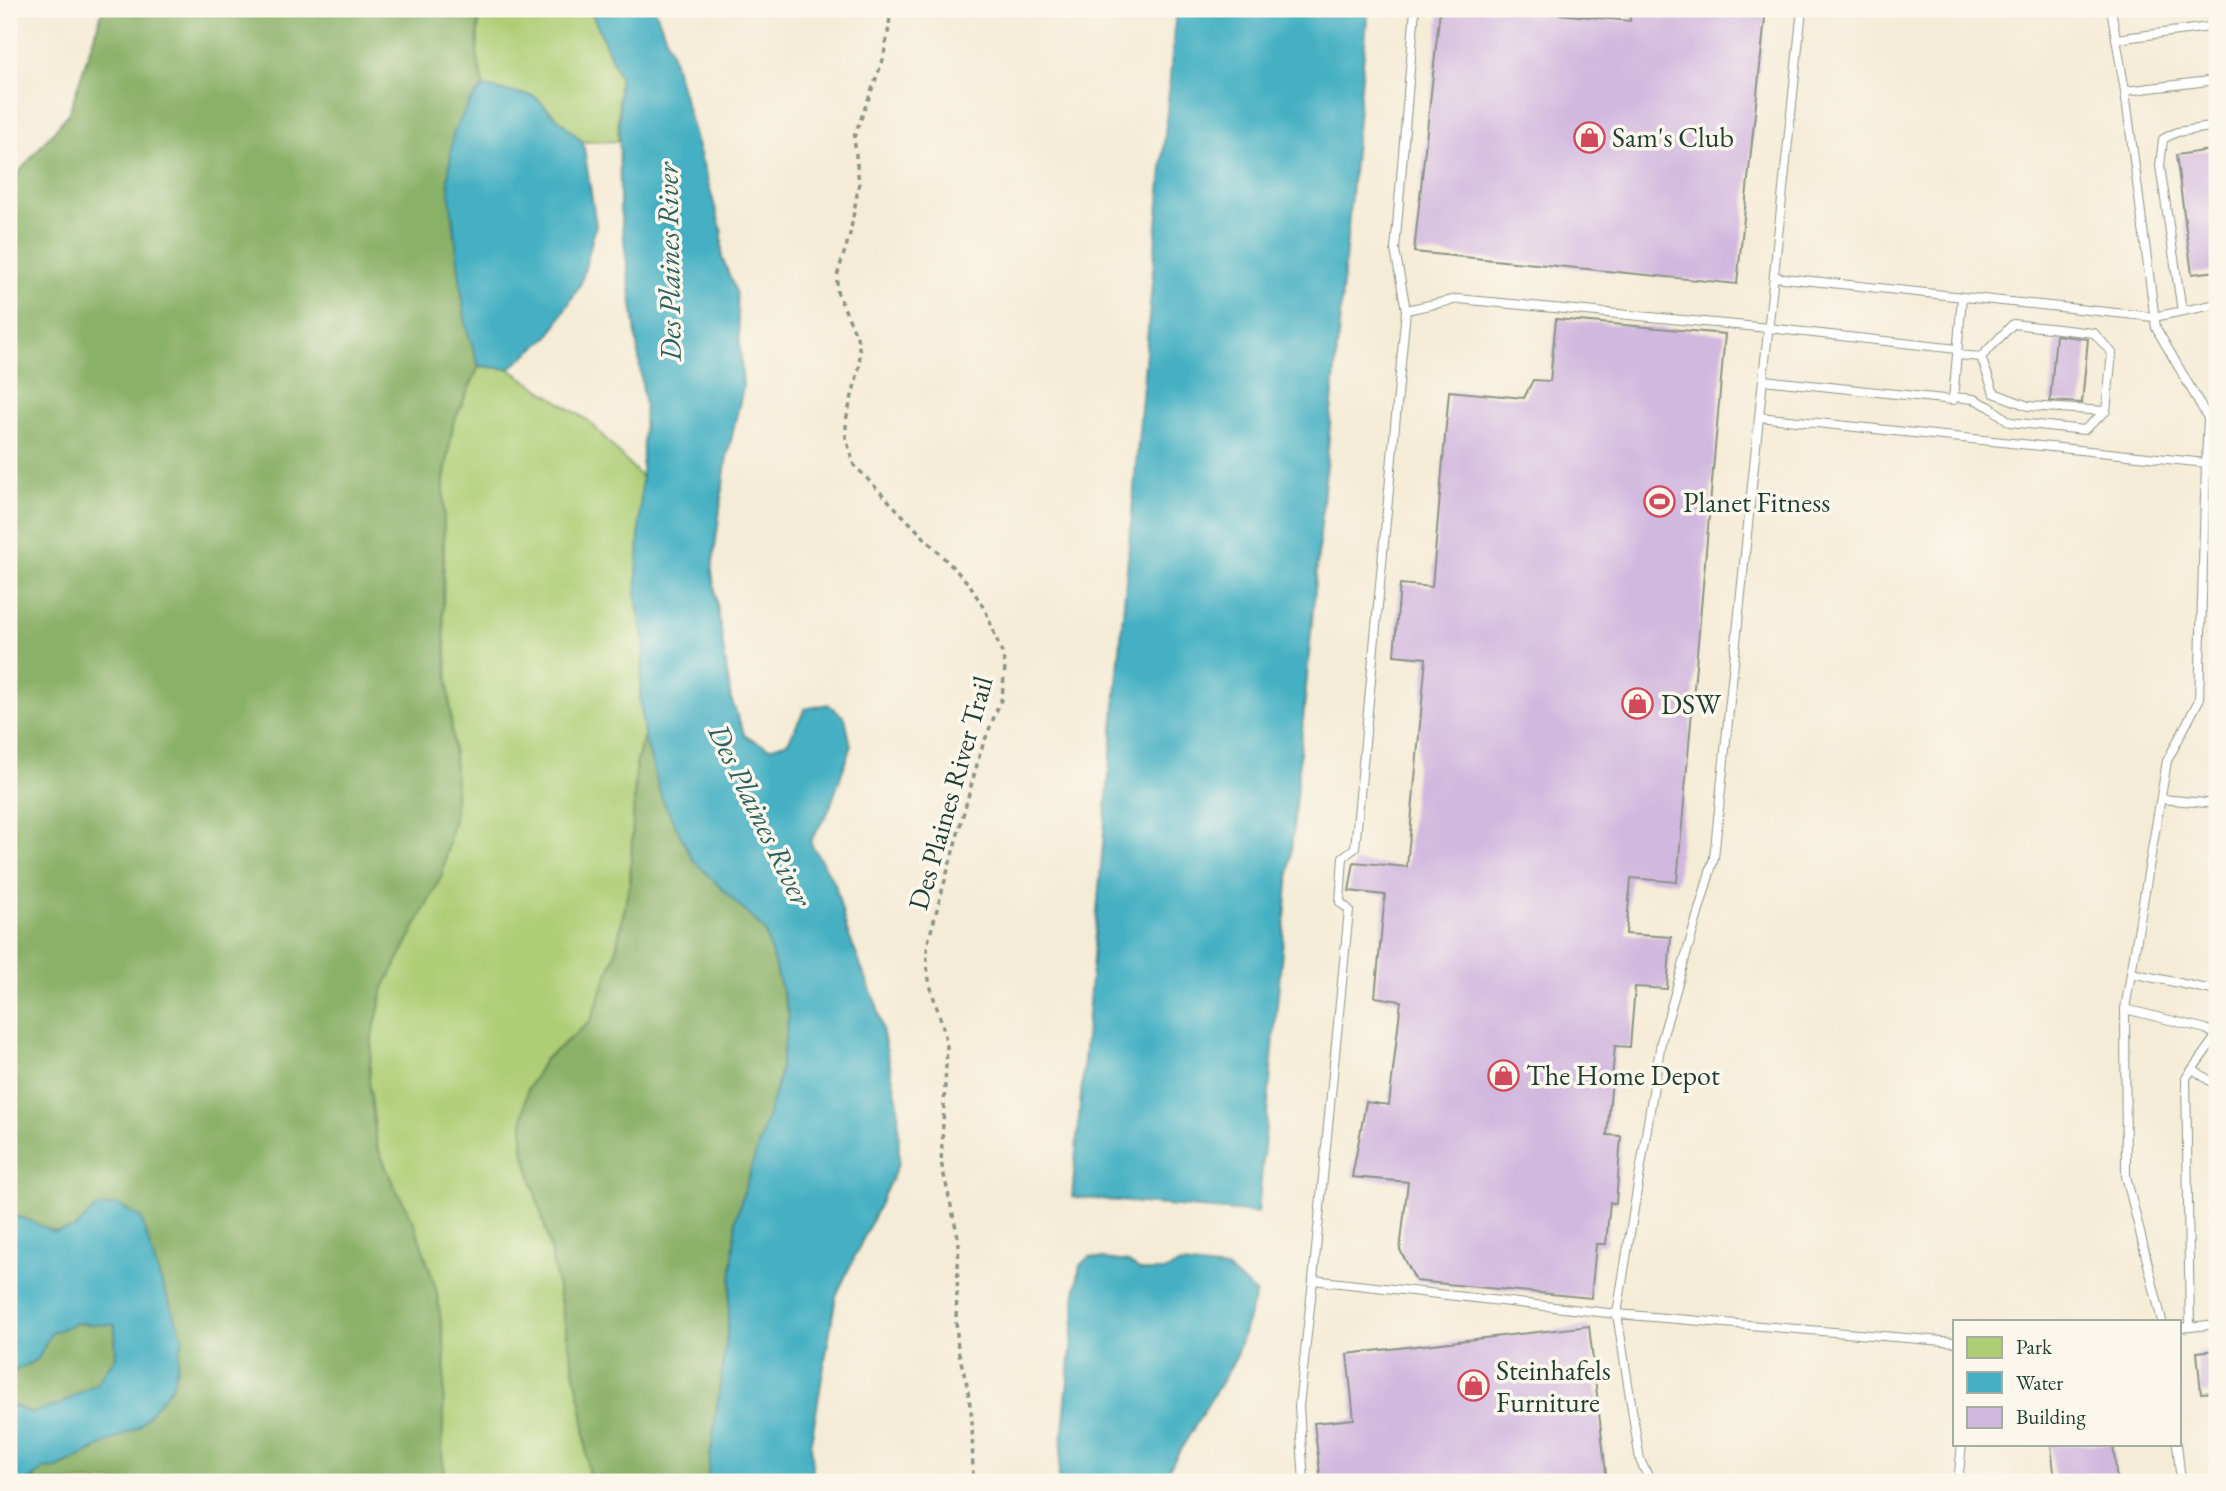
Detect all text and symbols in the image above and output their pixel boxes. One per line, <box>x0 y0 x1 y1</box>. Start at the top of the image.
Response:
place label: Sam's Club <box>1612 119 1734 155</box>
shop icon: Sam's Club <box>1572 120 1606 154</box>
water label: Des Plaines River <box>647 161 690 363</box>
place label: Planet Fitness <box>1683 484 1830 520</box>
sports icon: Planet Fitness <box>1643 485 1677 519</box>
street label: Des Plaines River Trail <box>899 672 1001 914</box>
place label: DSW <box>1661 686 1722 722</box>
shop icon: DSW <box>1621 687 1655 721</box>
water label: Des Plaines River <box>699 716 822 914</box>
place label: The Home Depot <box>1526 1057 1720 1093</box>
shop icon: The Home Depot <box>1486 1058 1520 1092</box>
legend <box>1953 1320 2180 1446</box>
text: Park <box>2016 1333 2053 1360</box>
place label: Steinhafels Furniture <box>1496 1352 1611 1420</box>
shop icon: Steinhafels Furniture <box>1456 1369 1490 1403</box>
text: Water <box>2016 1369 2063 1396</box>
text: Building <box>2016 1403 2086 1430</box>

